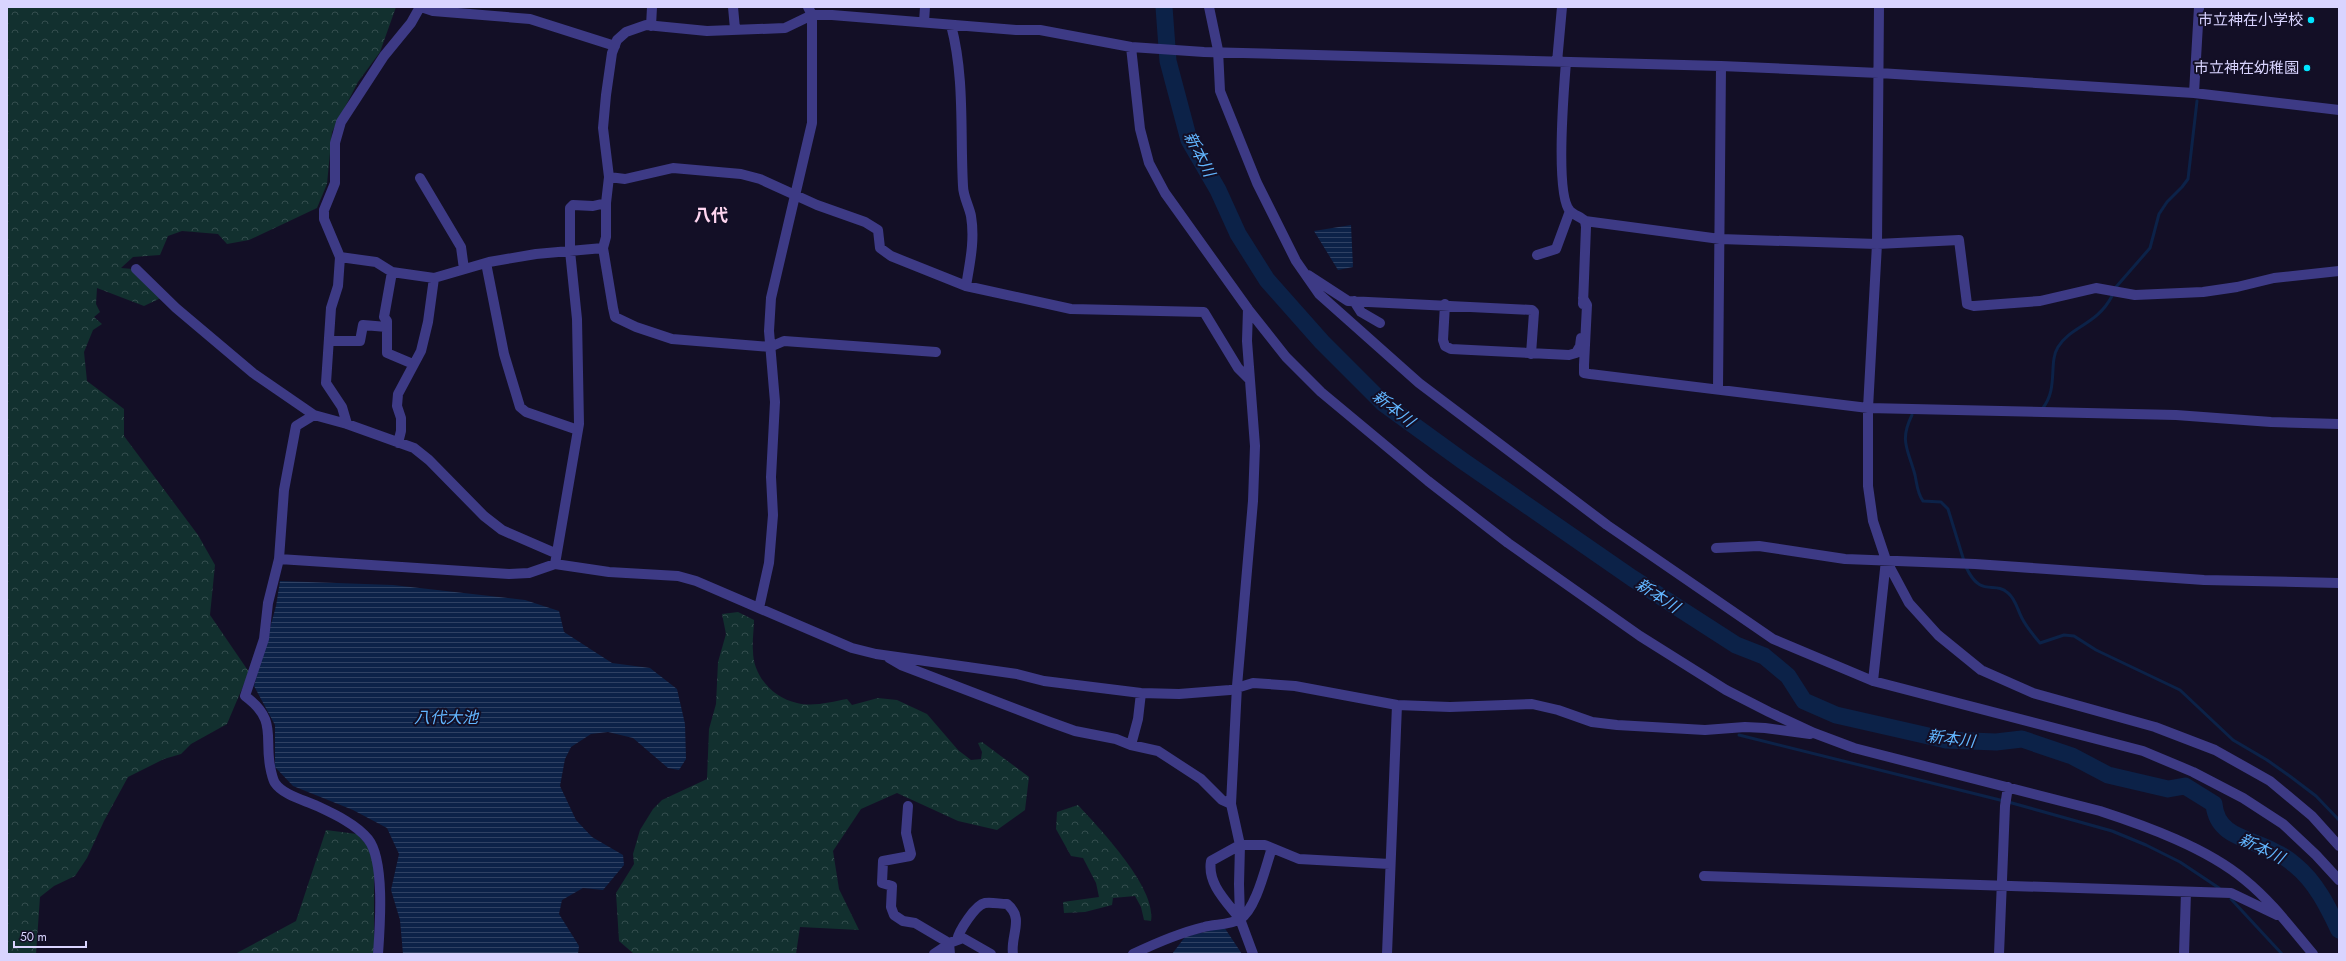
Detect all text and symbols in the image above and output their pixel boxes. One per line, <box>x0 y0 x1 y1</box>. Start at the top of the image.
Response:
place label: 市立神在小学校 <box>2198 9 2303 31</box>
marker: 市立神在小学校 <box>2306 15 2316 25</box>
place label: 市立神在幼稚園 <box>2194 57 2299 79</box>
marker: 市立神在幼稚園 <box>2302 63 2312 73</box>
water label: 新本川 <box>1178 128 1222 183</box>
district label: 八代 <box>694 203 728 227</box>
water label: 新本川 <box>1368 385 1421 433</box>
water label: 新本川 <box>1631 573 1686 619</box>
water label: 八代大池 <box>414 706 480 729</box>
water label: 新本川 <box>1926 724 1978 753</box>
water label: 新本川 <box>2235 828 2290 870</box>
scale bar <box>14 923 86 949</box>
text: 50 m <box>20 928 47 946</box>

